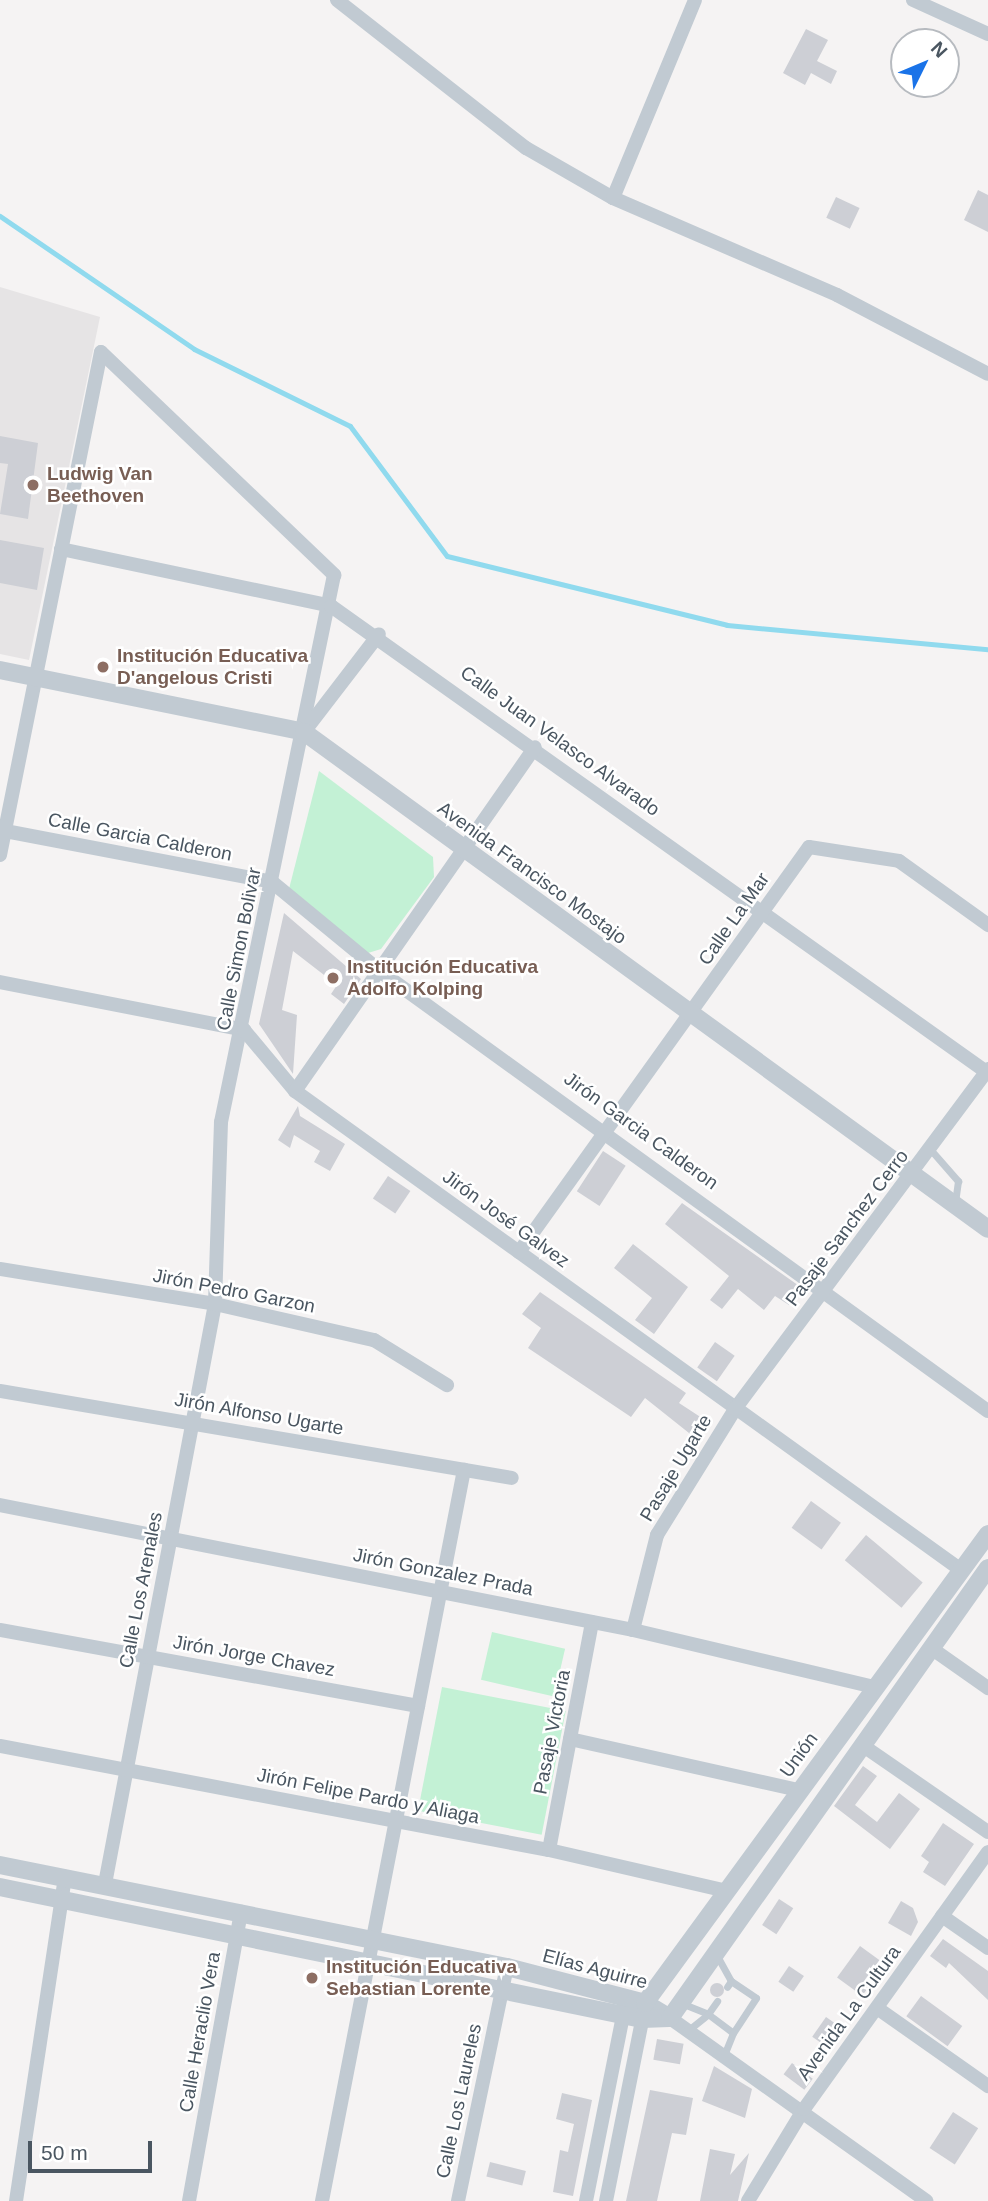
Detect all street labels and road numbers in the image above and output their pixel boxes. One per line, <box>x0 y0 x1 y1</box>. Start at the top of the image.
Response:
street label: Calle Juan Velasco Alvarado <box>455 661 665 821</box>
street label: Avenida Francisco Mostajo <box>433 797 631 949</box>
street label: Calle Garcia Calderon <box>46 808 234 866</box>
street label: Calle Simon Bolivar <box>212 865 266 1033</box>
street label: Calle La Mar <box>694 868 774 970</box>
street label: Jirón Garcia Calderon <box>560 1067 722 1195</box>
street label: Pasaje Sanchez Cerro <box>781 1145 913 1311</box>
street label: Jirón José Galvez <box>438 1165 574 1273</box>
street label: Jirón Pedro Garzon <box>151 1264 317 1318</box>
street label: Jirón Alfonso Ugarte <box>172 1388 346 1440</box>
street label: Pasaje Ugarte <box>635 1411 717 1525</box>
street label: Calle Los Arenales <box>115 1510 167 1670</box>
street label: Jirón Gonzalez Prada <box>351 1543 535 1601</box>
street label: Jirón Jorge Chavez <box>171 1631 337 1681</box>
street label: Pasaje Victoria <box>529 1668 575 1796</box>
street label: Unión <box>775 1728 823 1782</box>
street label: Jirón Felipe Pardo y Aliaga <box>254 1763 482 1829</box>
street label: Avenida La Cultura <box>792 1941 906 2085</box>
street label: Elías Aguirre <box>540 1944 650 1994</box>
street label: Calle Heraclio Vera <box>175 1950 225 2114</box>
street label: Calle Los Laureles <box>431 2022 487 2180</box>

